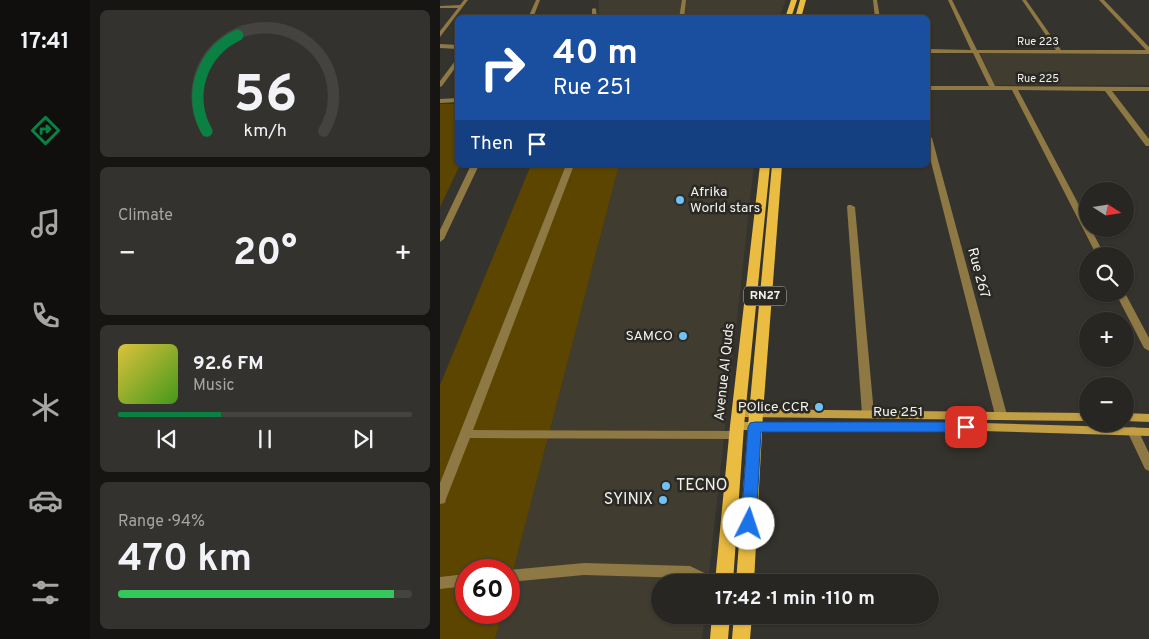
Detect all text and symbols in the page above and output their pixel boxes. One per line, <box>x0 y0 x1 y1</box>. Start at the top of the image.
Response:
text: 17:41 <box>21 29 69 56</box>
text: 40 m <box>553 32 638 76</box>
icon: right <box>470 35 535 100</box>
street label: Rue 223 <box>1017 35 1059 49</box>
text: 56 <box>233 64 297 130</box>
street label: Rue 225 <box>1017 72 1059 86</box>
text: Rue 251 <box>553 75 632 102</box>
icon: directions <box>28 113 63 148</box>
text: km/h <box>243 120 287 143</box>
icon: arrive <box>523 130 551 158</box>
text: Then <box>470 132 513 156</box>
north arrow <box>1079 182 1134 238</box>
map controls <box>1079 182 1134 432</box>
place label: Afrika World stars <box>690 184 760 217</box>
marker: Afrika World stars <box>674 194 686 206</box>
icon: music <box>28 206 63 241</box>
text: Climate <box>118 206 173 226</box>
text: 20° <box>233 230 297 279</box>
text: − <box>118 237 136 273</box>
text: + <box>394 237 412 273</box>
street label: Rue 267 <box>963 246 993 300</box>
button: search <box>1079 247 1134 302</box>
road number: RN27 <box>744 286 786 306</box>
icon: phone <box>28 298 63 333</box>
button: + <box>1079 312 1134 367</box>
street label: Avenue Al Quds <box>711 322 739 422</box>
place label: SAMCO <box>626 328 673 345</box>
marker: SAMCO <box>677 330 689 342</box>
text: 92.6 FM <box>193 352 264 376</box>
text: Music <box>193 376 234 396</box>
button: − <box>1079 377 1134 432</box>
icon: climate <box>28 390 63 425</box>
place label: POlice CCR <box>738 399 809 416</box>
marker: POlice CCR <box>813 401 825 413</box>
street label: Rue 251 <box>873 404 923 421</box>
pin <box>945 406 987 448</box>
icon: arrive <box>952 413 980 441</box>
icon: previous <box>153 425 181 453</box>
icon: pause <box>251 425 279 453</box>
icon: next <box>349 425 377 453</box>
place label: TECNO <box>676 476 728 496</box>
marker: TECNO <box>660 480 672 492</box>
icon: car <box>28 483 63 518</box>
place label: SYINIX <box>604 490 653 510</box>
marker: SYINIX <box>657 494 669 506</box>
position arrow <box>722 497 774 549</box>
text: Range · 94% <box>118 512 205 532</box>
text: 470 km <box>118 536 252 585</box>
speed limit sign: 60 <box>455 559 520 624</box>
icon: filters <box>28 575 63 610</box>
text: 17:42 · 1 min · 110 m <box>715 587 875 611</box>

